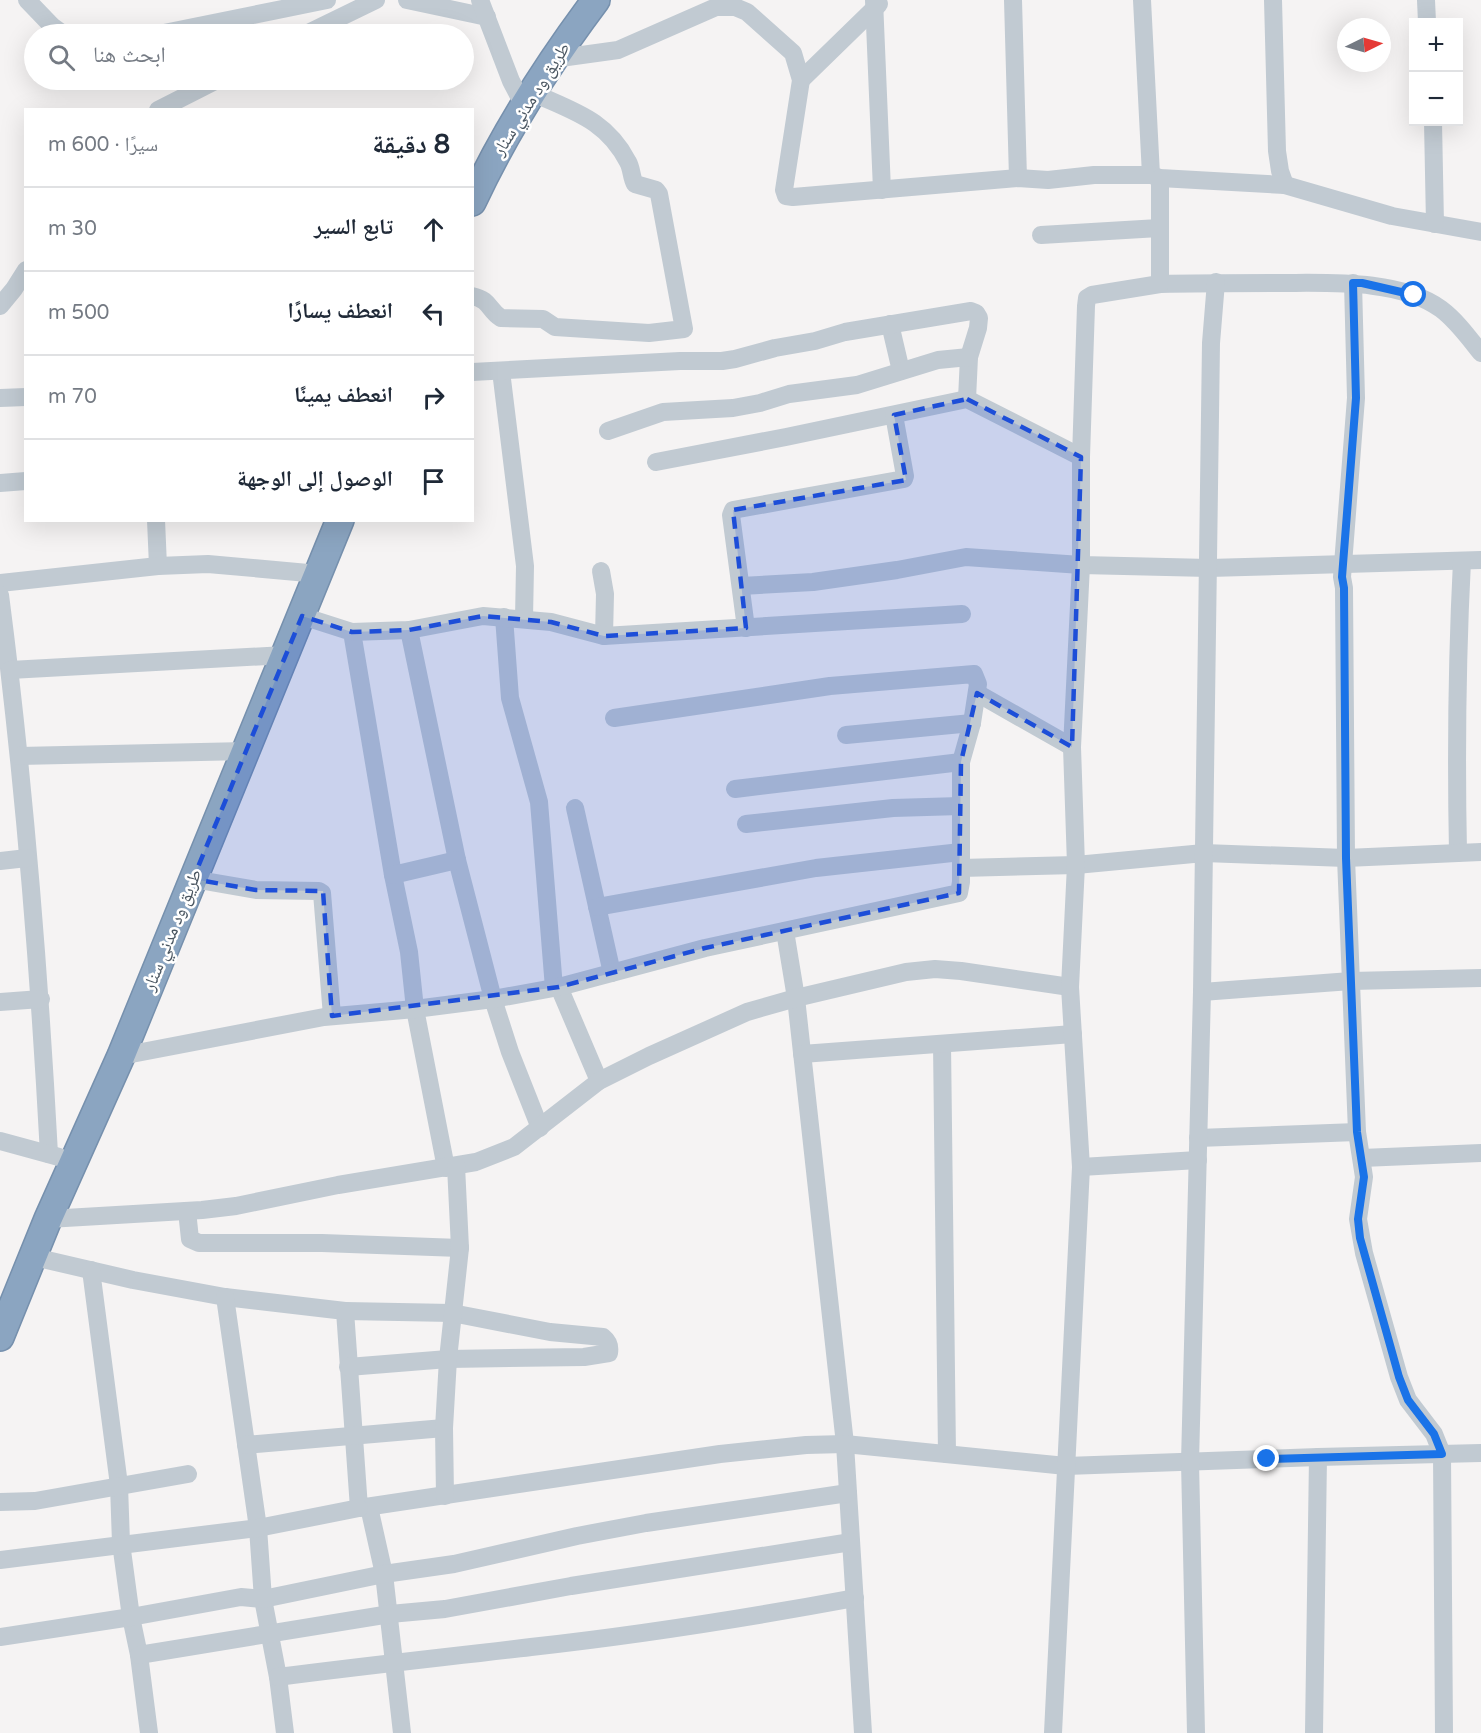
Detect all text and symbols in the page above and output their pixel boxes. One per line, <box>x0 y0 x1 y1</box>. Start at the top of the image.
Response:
north arrow <box>1337 18 1391 72</box>
map controls <box>1409 18 1463 126</box>
button: + <box>1409 18 1463 72</box>
search box <box>24 24 474 90</box>
street label: طريق ود مدني سنار <box>487 38 578 162</box>
icon: search <box>45 41 78 74</box>
text: ابحث هنا <box>93 42 166 68</box>
button: − <box>1409 72 1463 126</box>
text: 8 دقيقة <box>372 129 450 160</box>
text: سيرًا · 600 m <box>48 133 158 157</box>
icon: ahead <box>417 213 450 246</box>
text: تابع السير <box>314 214 393 240</box>
text: 30 m <box>48 217 97 241</box>
route start <box>1400 281 1426 307</box>
icon: left <box>417 297 450 330</box>
text: انعطف يسارًا <box>288 298 393 324</box>
text: 500 m <box>48 301 109 325</box>
icon: right <box>417 381 450 414</box>
text: انعطف يمينًا <box>294 382 393 408</box>
text: 70 m <box>48 385 97 409</box>
icon: arrive <box>417 465 450 498</box>
text: الوصول إلى الوجهة <box>237 466 393 492</box>
street label: طريق ود مدني سنار <box>137 866 210 996</box>
route end <box>1253 1445 1279 1471</box>

